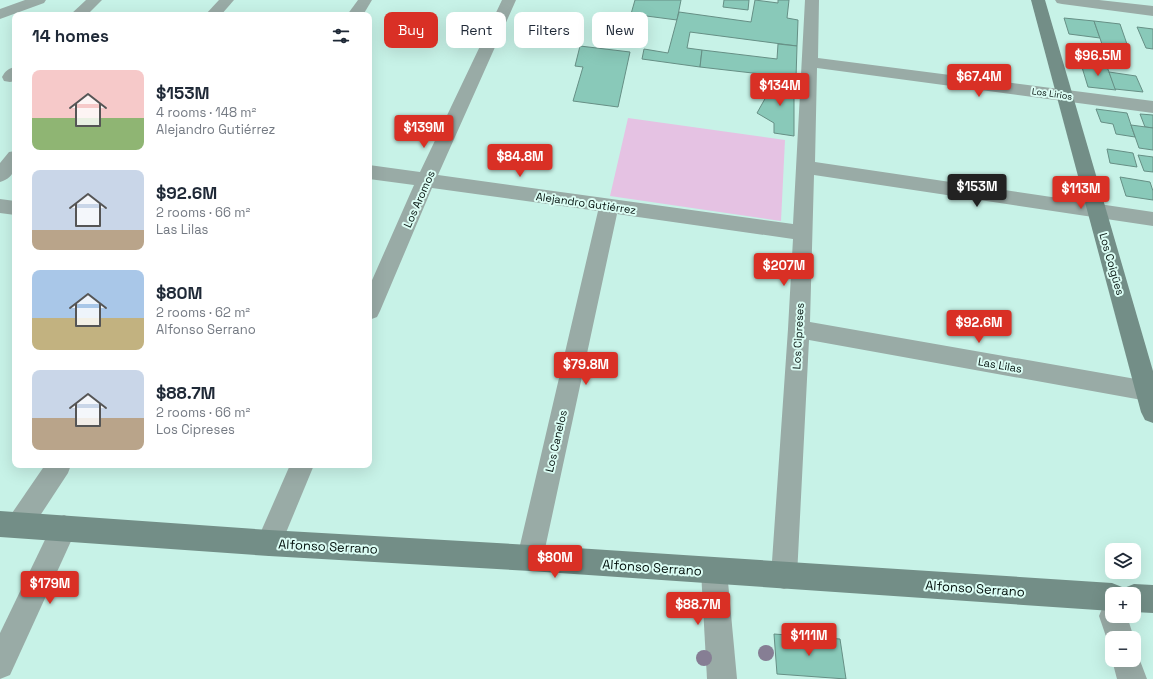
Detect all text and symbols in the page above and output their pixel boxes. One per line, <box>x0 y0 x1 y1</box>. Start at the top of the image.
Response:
chip: Buy <box>384 12 438 48</box>
chip: Rent <box>446 12 506 48</box>
chip: Filters <box>514 12 584 48</box>
chip: New <box>592 12 648 48</box>
text: 14 homes <box>32 25 109 47</box>
icon: filters <box>330 25 352 47</box>
pin: $96.5M <box>1065 43 1131 77</box>
text: $96.5M <box>1074 47 1122 64</box>
pin: $67.4M <box>946 64 1012 98</box>
text: $67.4M <box>956 68 1002 85</box>
pin: $134M <box>752 73 808 107</box>
text: $134M <box>759 77 801 94</box>
text: $153M <box>156 82 210 104</box>
street label: Los Lirios <box>1031 85 1073 103</box>
icon: home <box>64 86 112 134</box>
text: 4 rooms · 148 m² <box>156 104 256 121</box>
pin: $139M <box>396 115 452 149</box>
text: $139M <box>403 119 445 136</box>
text: Alejandro Gutiérrez <box>156 121 275 138</box>
pin: $84.8M <box>487 144 553 178</box>
text: $84.8M <box>496 148 544 165</box>
street label: Los Aromos <box>400 168 438 230</box>
pin: $153M <box>949 174 1005 208</box>
pin: $113M <box>1053 176 1109 210</box>
text: $153M <box>957 178 997 195</box>
text: $113M <box>1061 180 1101 197</box>
text: $92.6M <box>156 182 217 204</box>
icon: home <box>64 186 112 234</box>
street label: Alejandro Gutiérrez <box>535 189 637 217</box>
text: 2 rooms · 66 m² <box>156 204 250 221</box>
text: Las Lilas <box>156 221 208 238</box>
street label: Los Coigües <box>1096 231 1128 297</box>
pin: $207M <box>756 253 812 287</box>
text: $207M <box>763 257 805 274</box>
text: $80M <box>156 282 203 304</box>
icon: home <box>64 286 112 334</box>
street label: Los Cipreses <box>789 302 807 370</box>
text: 2 rooms · 62 m² <box>156 304 250 321</box>
pin: $92.6M <box>946 310 1012 344</box>
text: $92.6M <box>956 314 1002 331</box>
text: Alfonso Serrano <box>156 321 256 338</box>
pin: $79.8M <box>553 352 619 386</box>
street label: Las Lilas <box>977 354 1023 376</box>
text: $79.8M <box>563 356 609 373</box>
text: $88.7M <box>156 382 216 404</box>
icon: home <box>64 386 112 434</box>
text: 2 rooms · 66 m² <box>156 404 250 421</box>
street label: Los Canelos <box>542 408 570 473</box>
text: Los Cipreses <box>156 421 235 438</box>
street label: Alfonso Serrano <box>278 535 378 558</box>
map controls <box>1105 543 1141 667</box>
button: layers <box>1105 543 1141 579</box>
pin: $80M <box>531 545 579 579</box>
text: $80M <box>537 549 573 566</box>
street label: Alfonso Serrano <box>602 556 702 579</box>
pin: $179M <box>22 571 78 605</box>
text: $179M <box>30 575 70 592</box>
street label: Alfonso Serrano <box>925 577 1025 600</box>
button: + <box>1105 587 1141 623</box>
pin: $88.7M <box>665 592 731 626</box>
text: $88.7M <box>675 596 721 613</box>
pin: $111M <box>781 623 837 657</box>
text: $111M <box>791 627 827 644</box>
button: − <box>1105 631 1141 667</box>

